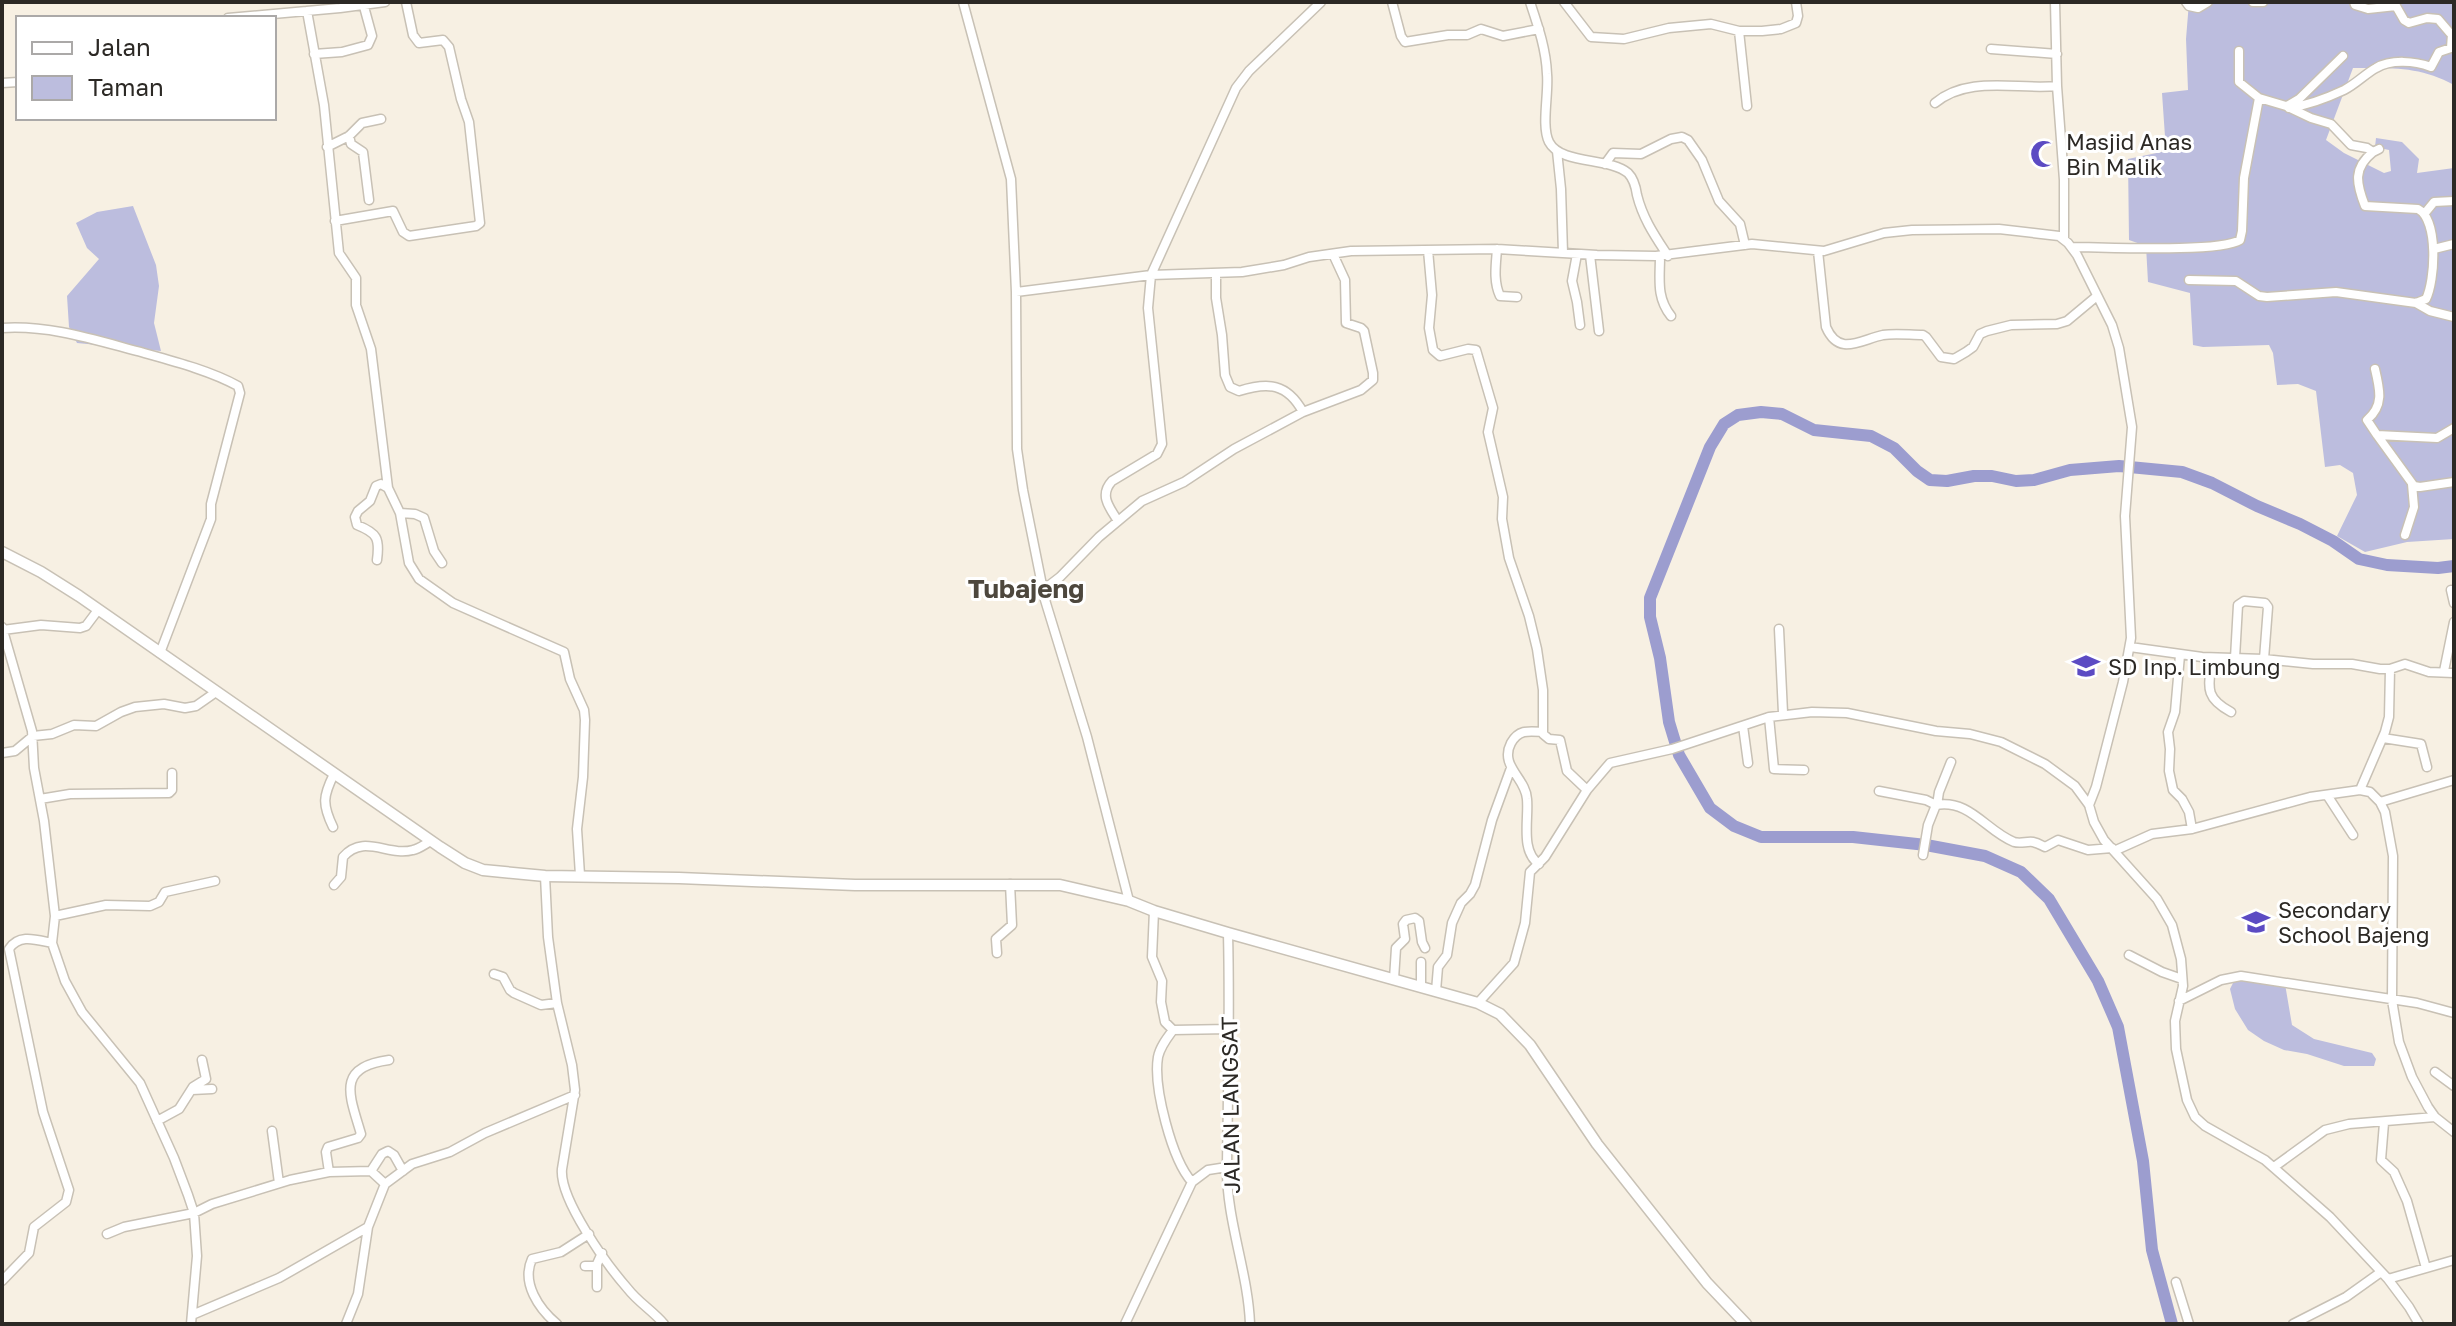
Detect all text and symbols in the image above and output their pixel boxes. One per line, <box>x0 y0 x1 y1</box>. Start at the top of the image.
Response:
legend <box>16 16 276 120</box>
text: Jalan <box>88 32 151 61</box>
text: Taman <box>88 72 164 101</box>
place label: Masjid Anas Bin Malik <box>2066 128 2192 180</box>
mosque icon: Masjid Anas Bin Malik <box>2029 139 2059 169</box>
district label: Tubajeng <box>968 573 1084 604</box>
school or university icon: SD Inp. Limbung <box>2071 651 2101 681</box>
place label: SD Inp. Limbung <box>2108 653 2280 680</box>
place label: Secondary School Bajeng <box>2278 896 2429 948</box>
school or university icon: Secondary School Bajeng <box>2241 907 2271 937</box>
street label: JALAN LANGSAT <box>1215 1016 1245 1194</box>

